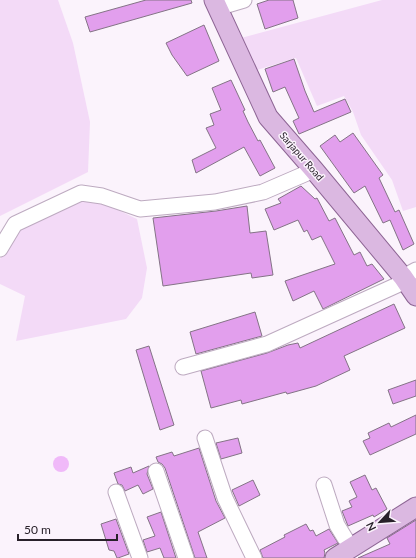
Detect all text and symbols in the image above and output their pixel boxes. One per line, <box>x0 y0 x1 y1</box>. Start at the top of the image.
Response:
street label: Sarjapur Road <box>278 129 326 183</box>
north arrow <box>360 502 400 542</box>
scale bar <box>18 516 117 542</box>
text: N <box>363 520 378 533</box>
text: 50 m <box>24 522 51 537</box>

